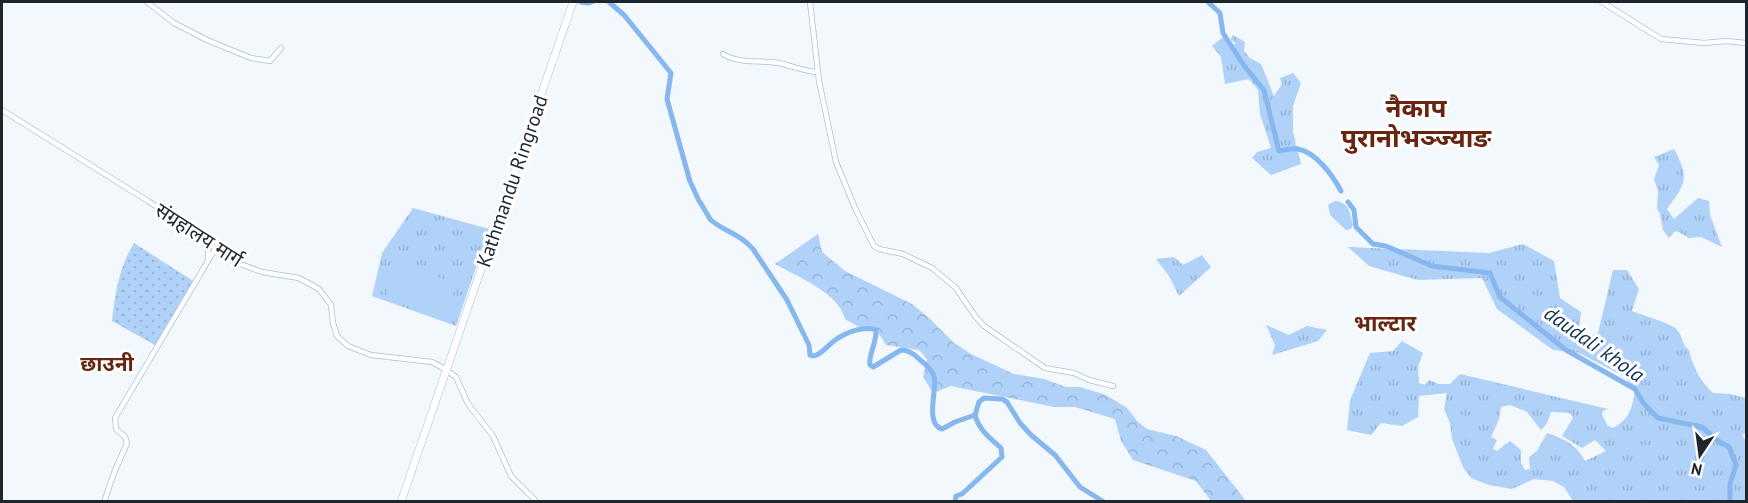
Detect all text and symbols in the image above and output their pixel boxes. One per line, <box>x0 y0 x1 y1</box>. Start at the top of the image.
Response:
street label: Kathmandu Ringroad <box>470 91 554 271</box>
district label: नैकाप पुरानोभञ्ज्याङ <box>1341 91 1492 154</box>
street label: संग्रहालय मार्ग <box>150 197 249 274</box>
water label: daudali khola <box>1539 299 1650 388</box>
district label: भाल्टार <box>1354 309 1417 337</box>
district label: छाउनी <box>80 350 135 377</box>
north arrow <box>1670 425 1730 485</box>
text: N <box>1689 459 1704 481</box>

